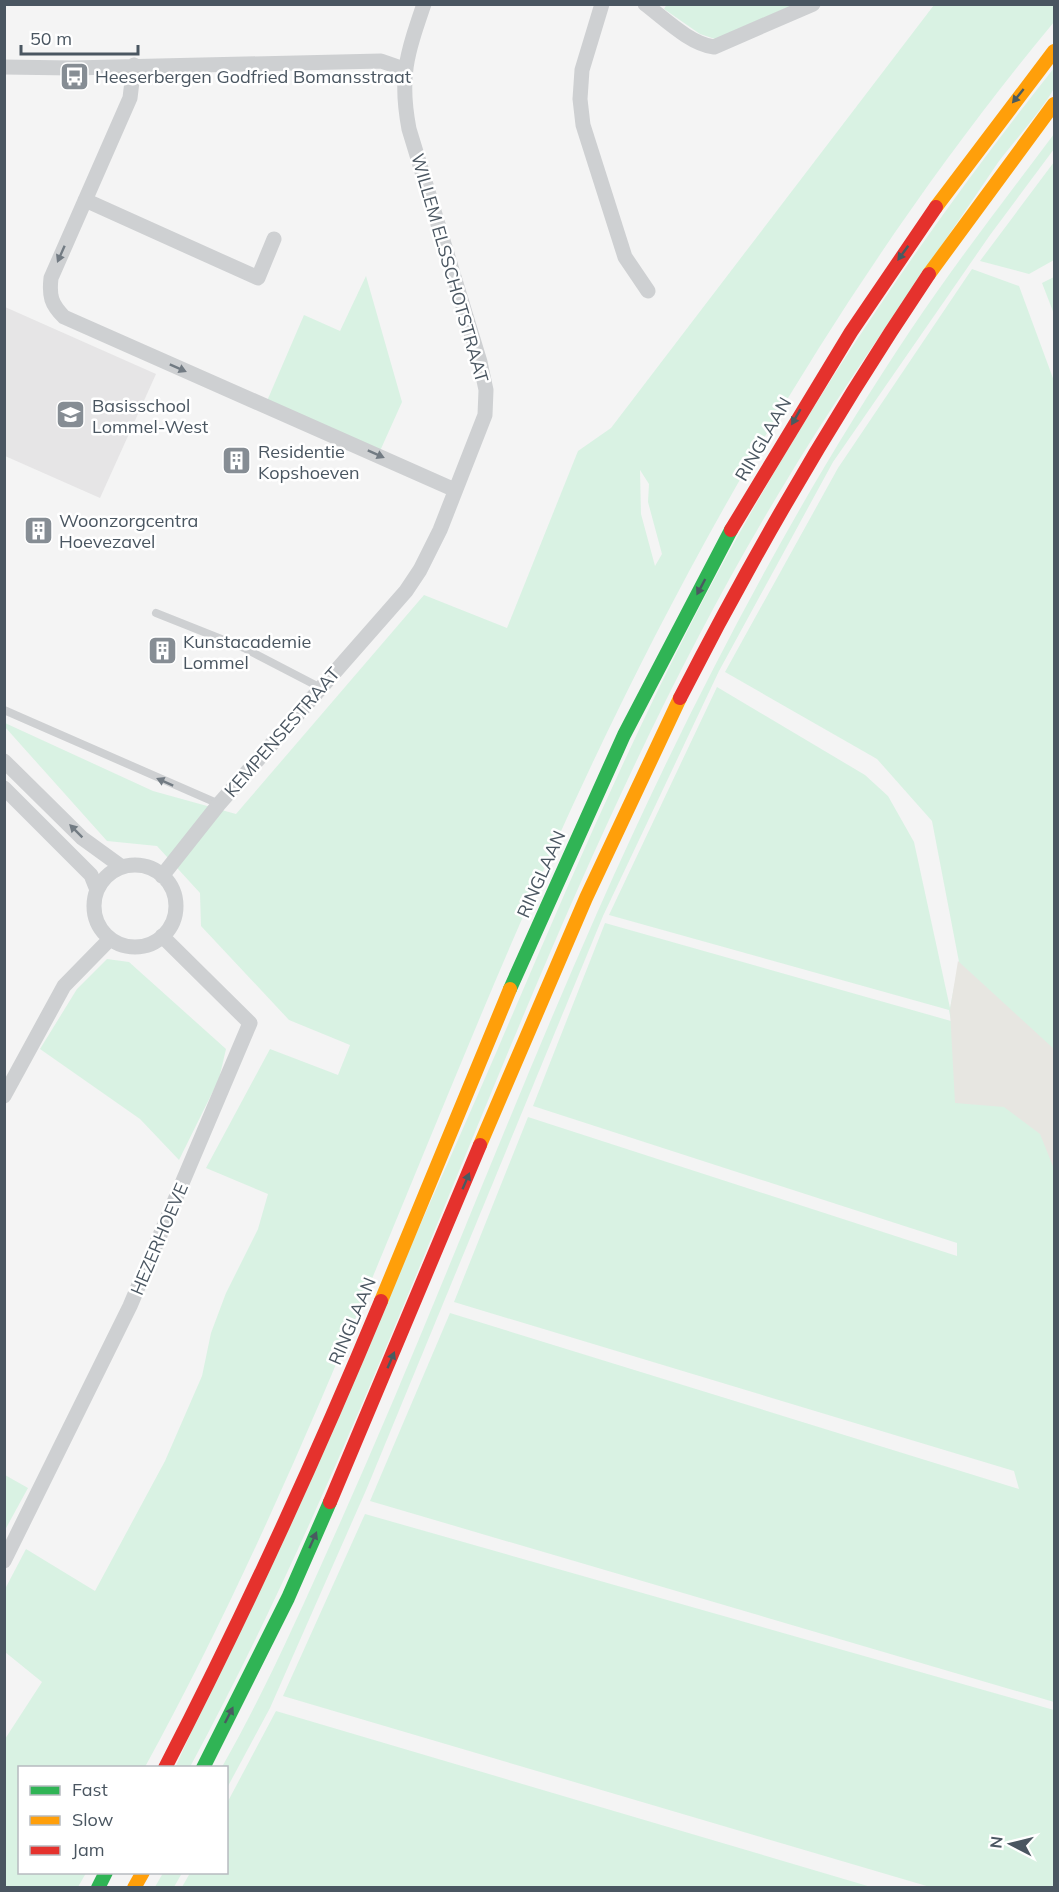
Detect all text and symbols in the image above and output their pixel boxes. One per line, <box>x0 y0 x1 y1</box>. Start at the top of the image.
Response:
scale bar <box>21 18 138 56</box>
text: 50 m <box>30 27 72 50</box>
bus stop icon: Heeserbergen Godfried Bomansstraat <box>58 60 90 92</box>
place label: Heeserbergen Godfried Bomansstraat <box>95 65 411 88</box>
one-way arrow <box>1011 88 1024 104</box>
street label: WILLEM ELSSCHOTSTRAAT <box>406 151 494 385</box>
one-way arrow <box>56 245 65 263</box>
one-way arrow <box>897 246 909 261</box>
one-way arrow <box>169 363 187 373</box>
street label: RINGLAAN <box>730 393 796 485</box>
place label: Basisschool Lommel-West <box>92 394 208 438</box>
school or university icon: Basisschool Lommel-West <box>55 399 87 431</box>
one-way arrow <box>791 409 802 425</box>
place label: Residentie Kopshoeven <box>258 440 359 484</box>
building icon: Residentie Kopshoeven <box>221 445 253 477</box>
one-way arrow <box>367 449 385 459</box>
place label: Woonzorgcentra Hoevezavel <box>59 509 198 553</box>
building icon: Woonzorgcentra Hoevezavel <box>22 514 54 546</box>
one-way arrow <box>696 579 706 596</box>
place label: Kunstacademie Lommel <box>183 630 311 674</box>
building icon: Kunstacademie Lommel <box>146 635 178 667</box>
street label: KEMPENSESTRAAT <box>219 662 345 802</box>
one-way arrow <box>155 777 173 787</box>
one-way arrow <box>69 825 83 839</box>
street label: RINGLAAN <box>512 827 570 921</box>
one-way arrow <box>461 1171 471 1189</box>
street label: HEZERHOEVE <box>125 1180 193 1298</box>
street label: RINGLAAN <box>323 1274 381 1368</box>
one-way arrow <box>386 1351 396 1369</box>
one-way arrow <box>308 1530 318 1548</box>
one-way arrow <box>224 1707 234 1724</box>
legend <box>18 1766 228 1874</box>
text: Fast <box>72 1778 108 1801</box>
text: Slow <box>72 1808 114 1831</box>
north arrow <box>981 1814 1041 1874</box>
text: N <box>985 1835 1007 1849</box>
text: Jam <box>72 1838 105 1861</box>

